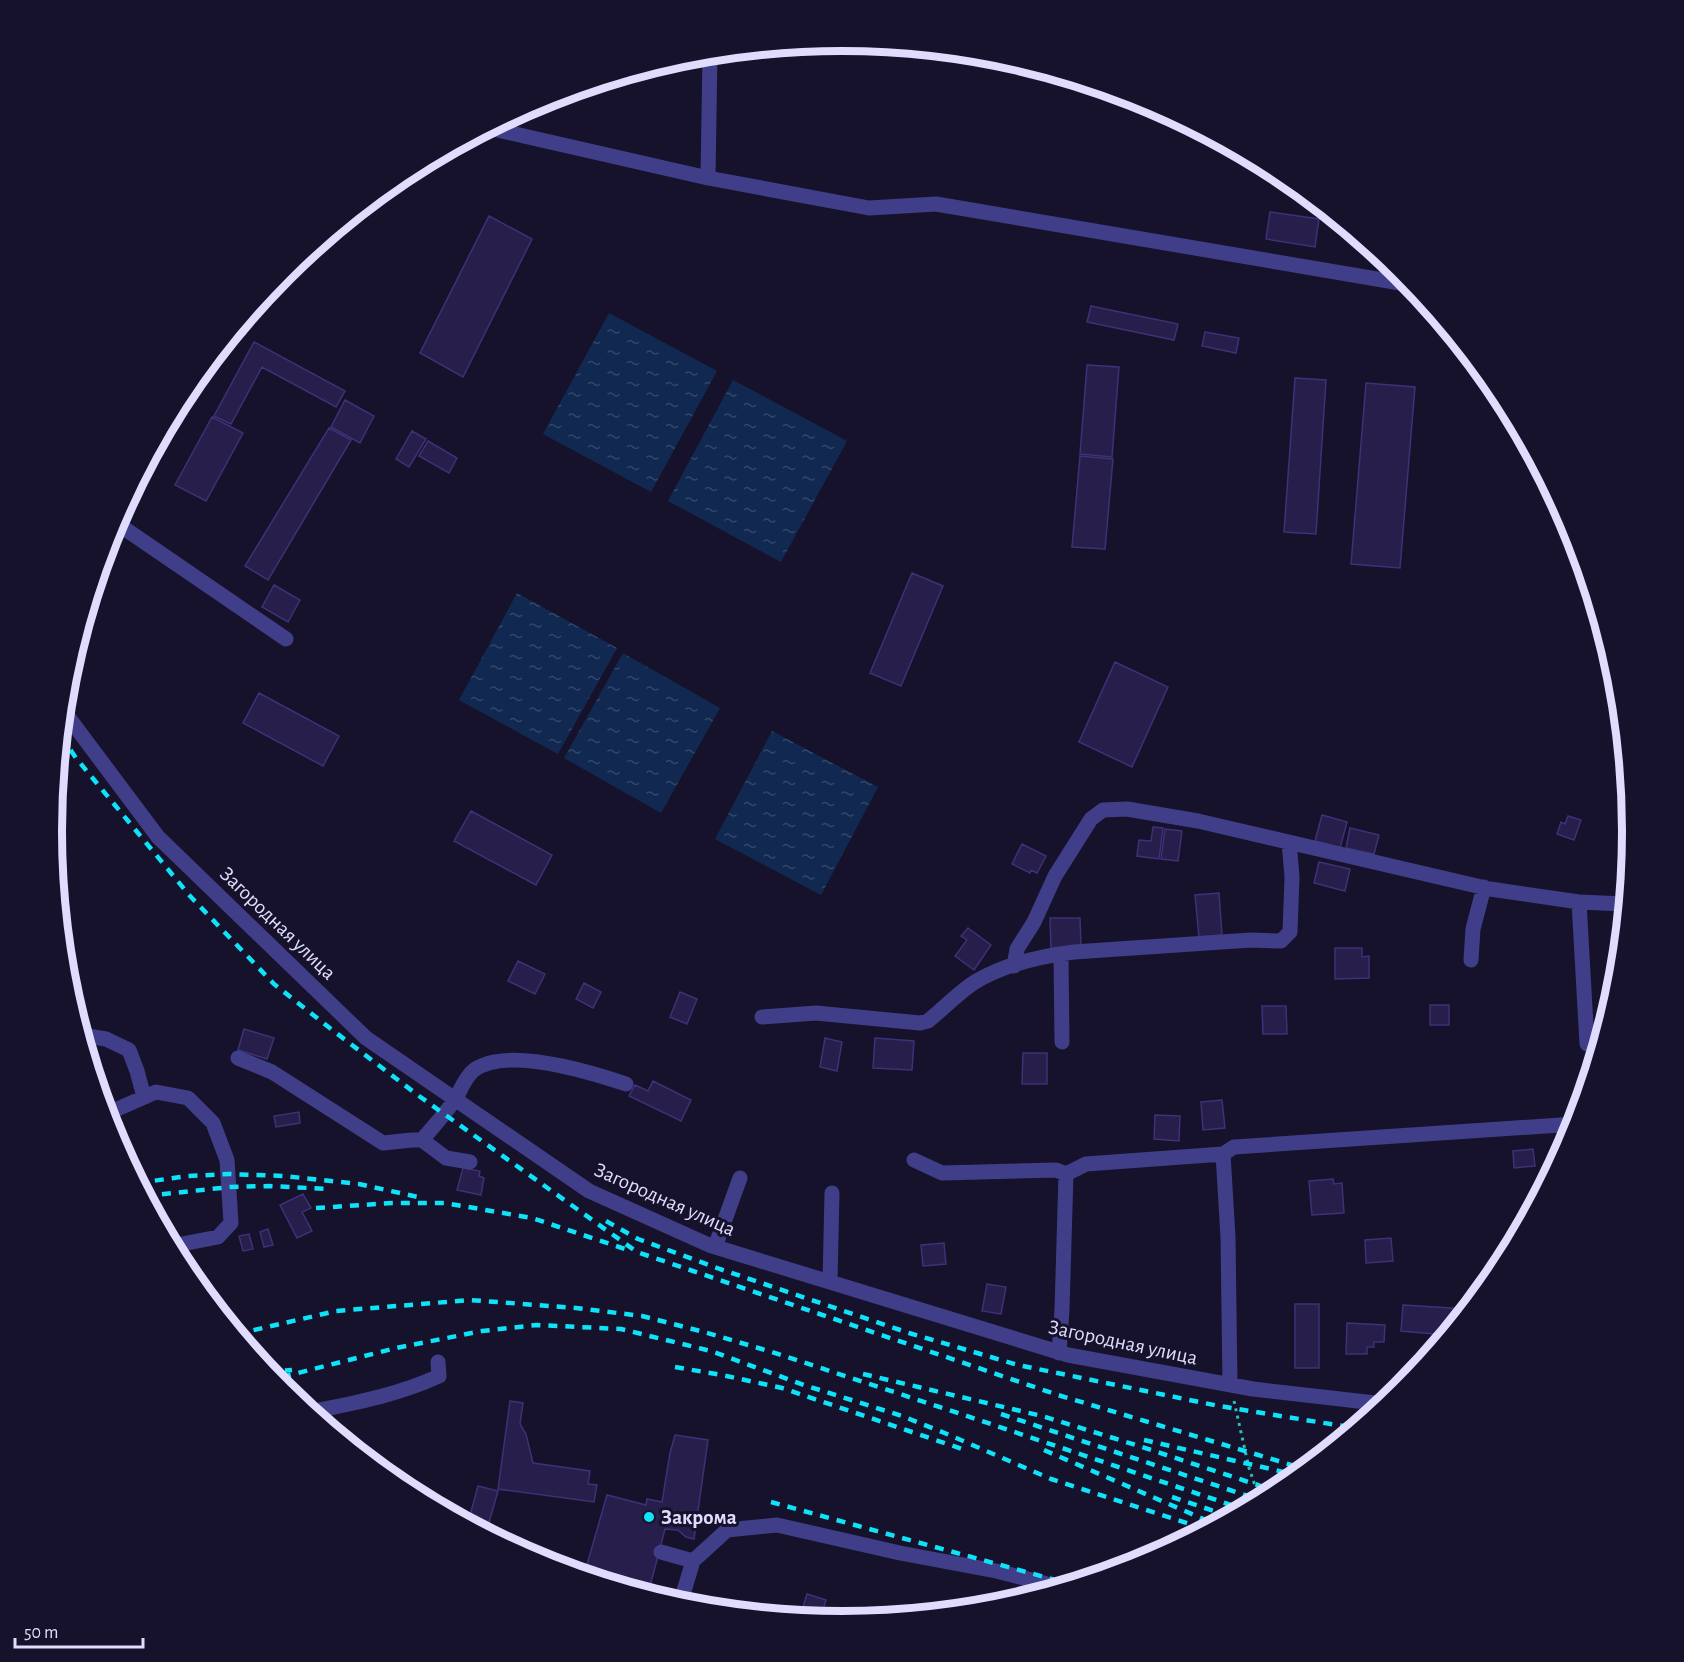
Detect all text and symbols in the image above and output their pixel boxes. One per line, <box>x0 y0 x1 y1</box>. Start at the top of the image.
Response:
street label: Загородная улица <box>216 863 340 984</box>
street label: Загородная улица <box>591 1159 739 1240</box>
street label: Загородная улица <box>1046 1316 1200 1369</box>
place label: Закрома <box>661 1507 737 1528</box>
marker: Закрома <box>642 1510 656 1524</box>
scale bar <box>15 1611 142 1649</box>
text: 50 m <box>24 1624 58 1642</box>

